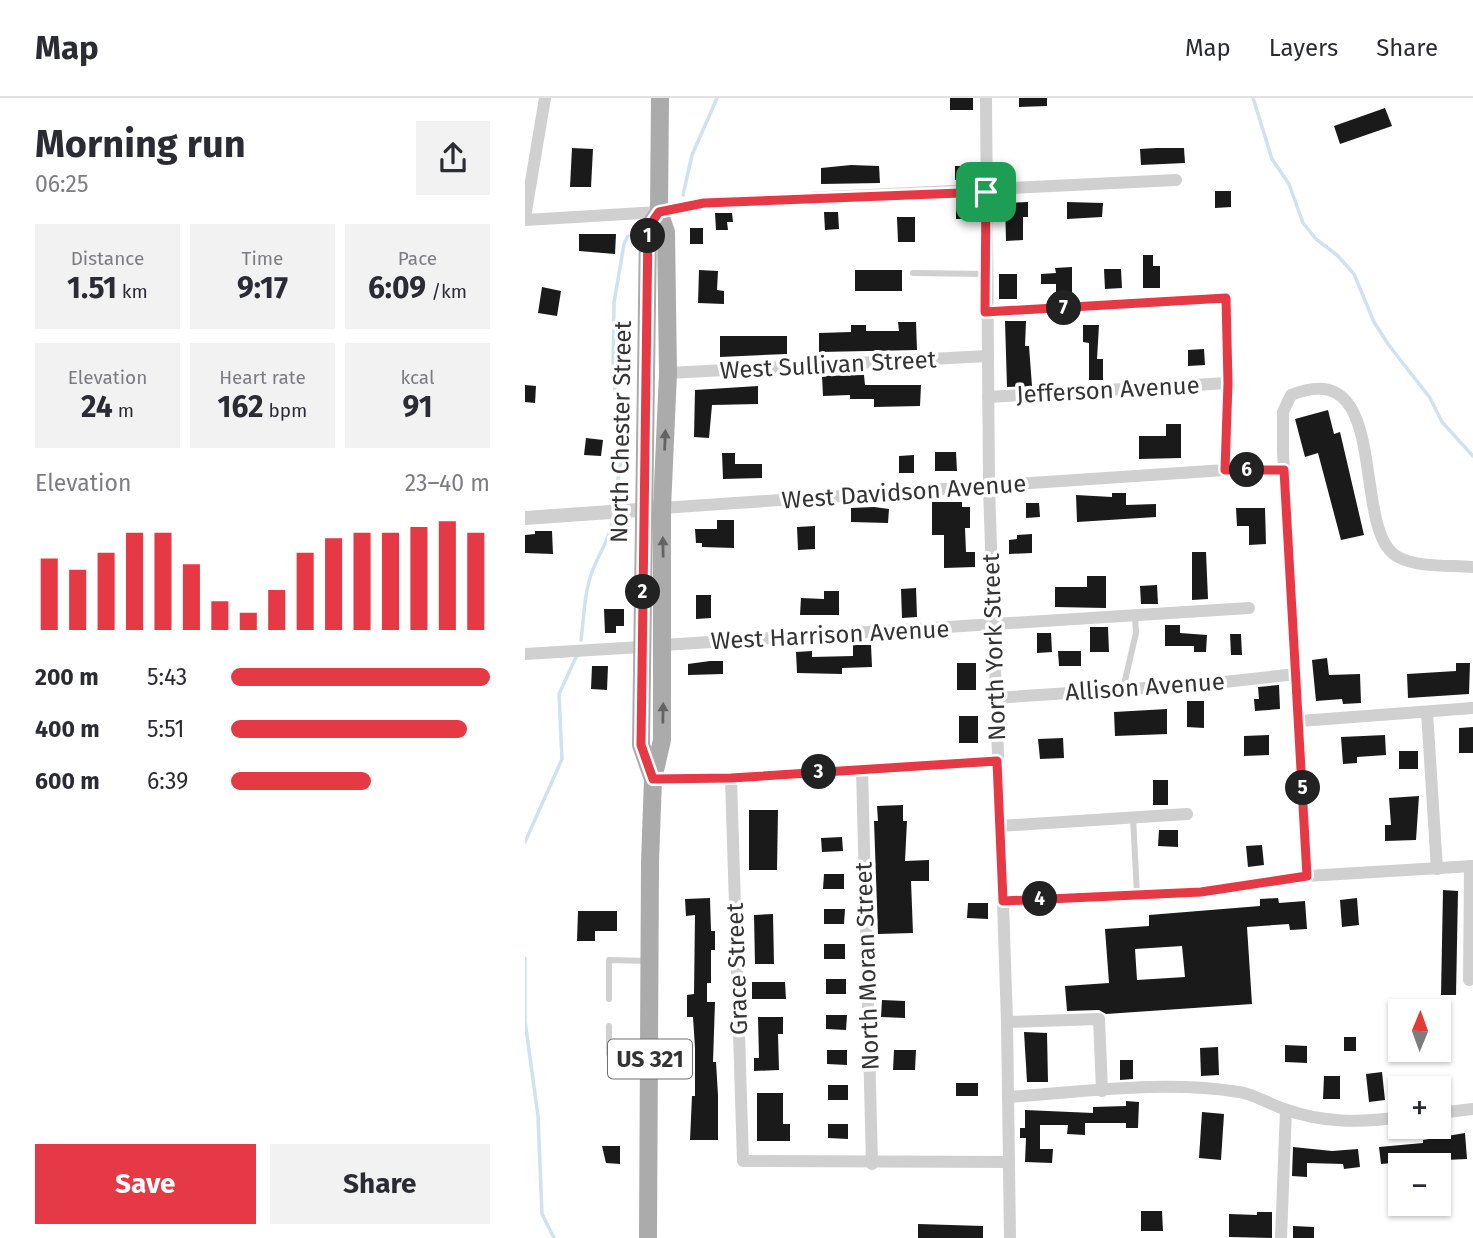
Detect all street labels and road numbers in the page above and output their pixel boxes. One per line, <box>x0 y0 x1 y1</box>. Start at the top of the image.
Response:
street label: North Chester Street <box>605 320 637 543</box>
street label: West Sullivan Street <box>719 345 937 385</box>
street label: Jefferson Avenue <box>1016 371 1200 409</box>
street label: West Davidson Avenue <box>781 469 1027 515</box>
street label: North York Street <box>977 552 1011 741</box>
street label: West Harrison Avenue <box>710 615 950 655</box>
street label: Allison Avenue <box>1064 667 1226 707</box>
street label: North Moran Street <box>849 861 885 1071</box>
street label: Grace Street <box>721 902 753 1036</box>
road number: US 321 <box>608 1040 692 1078</box>

